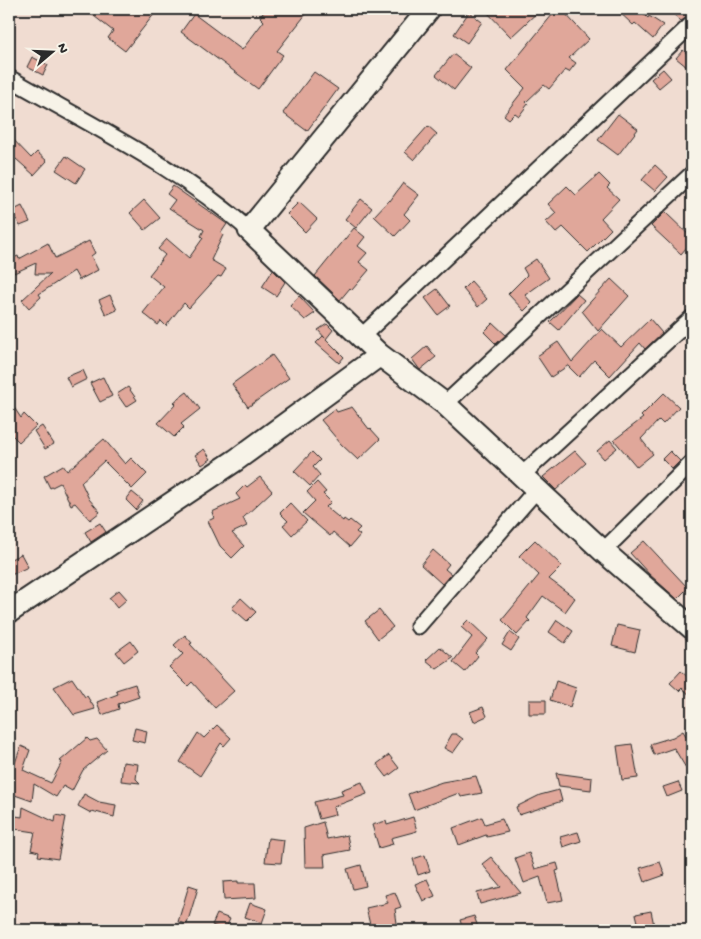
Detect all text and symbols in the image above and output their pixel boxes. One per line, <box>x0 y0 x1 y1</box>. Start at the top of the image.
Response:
north arrow <box>28 28 78 78</box>
text: N <box>52 41 71 56</box>

